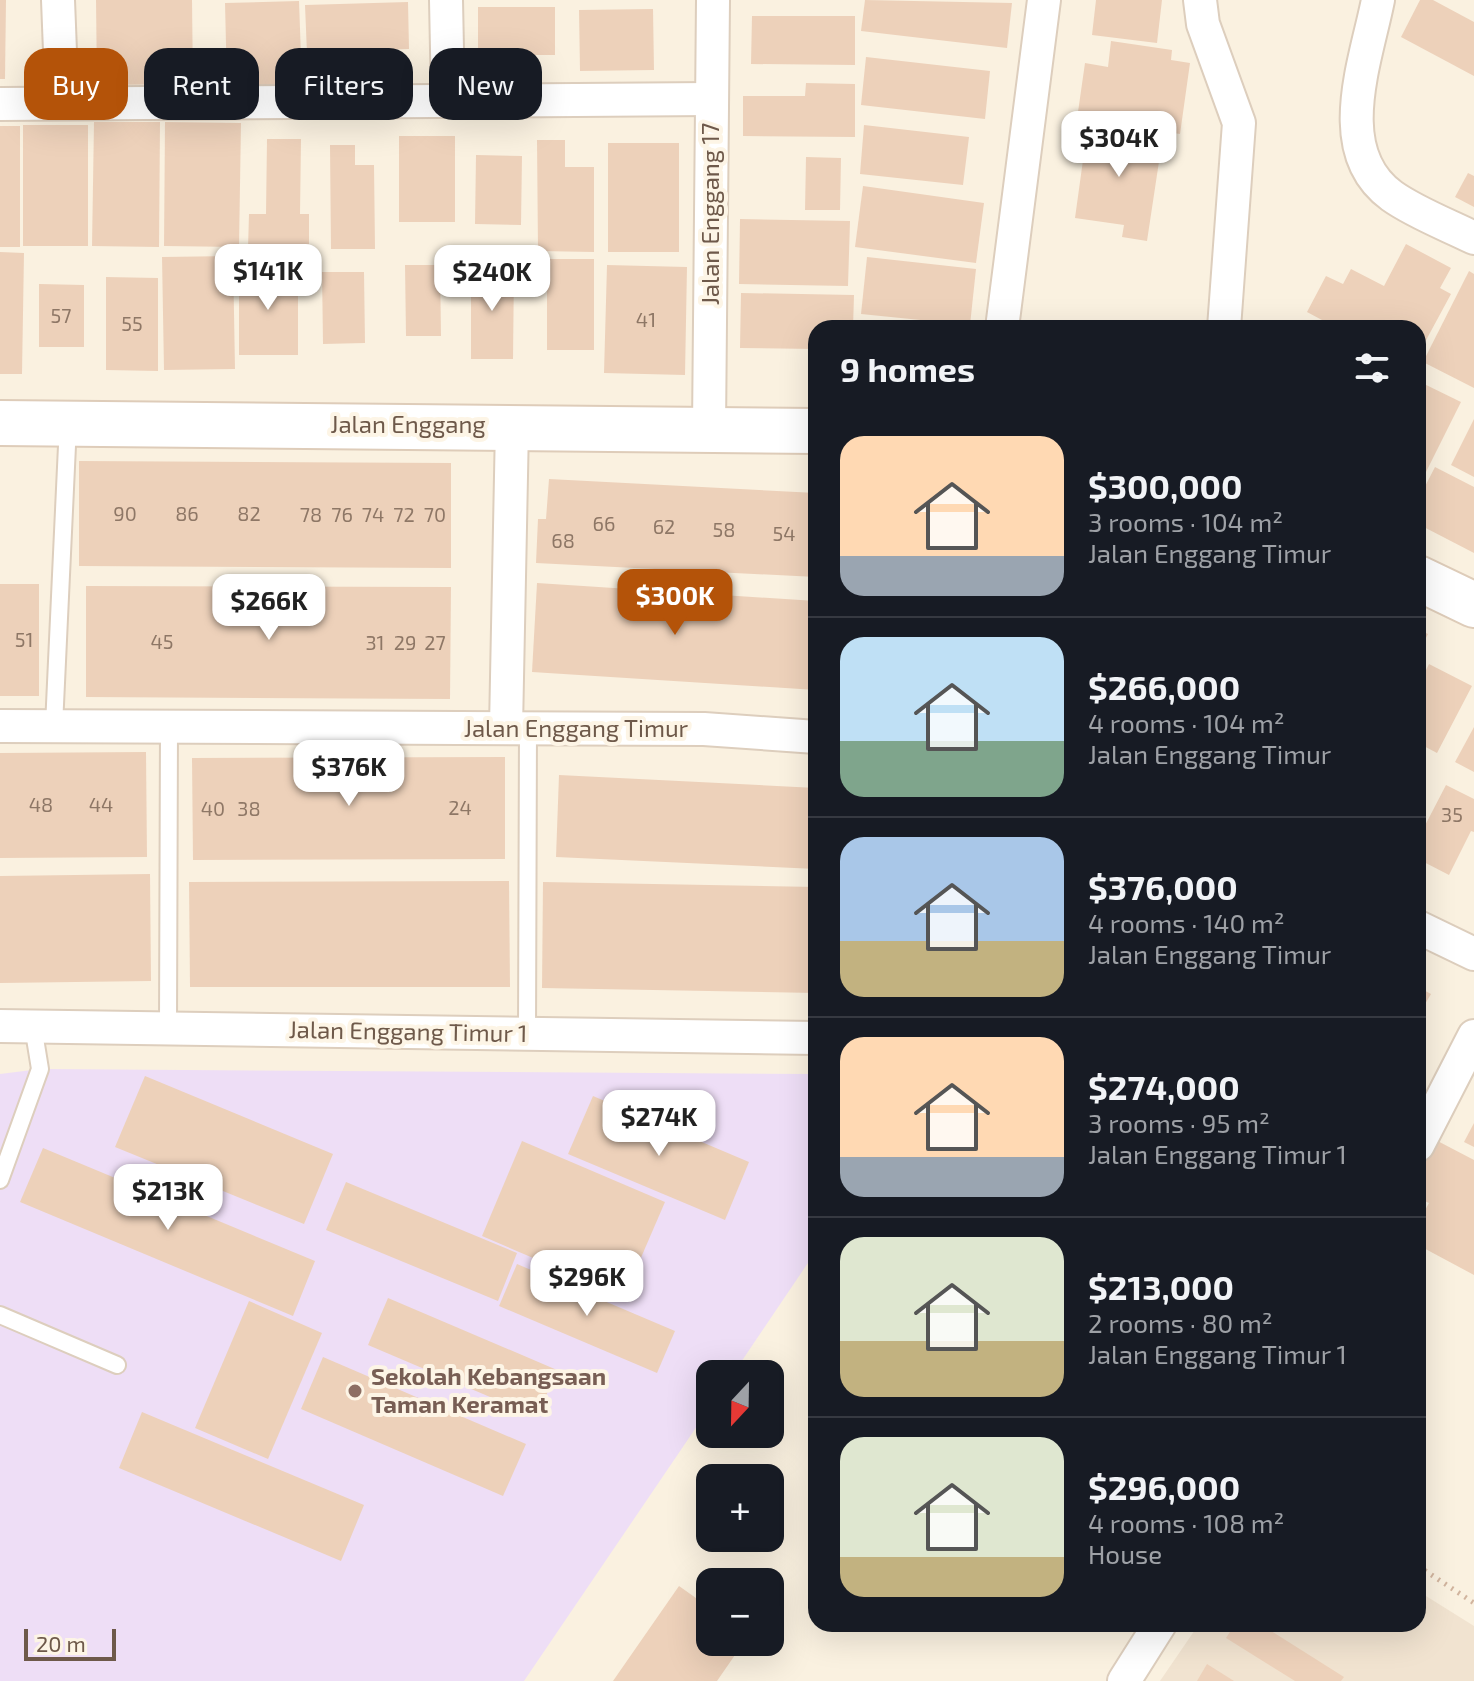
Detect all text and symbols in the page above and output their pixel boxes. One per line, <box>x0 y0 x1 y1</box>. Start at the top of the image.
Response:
chip: Buy <box>24 48 128 120</box>
chip: Rent <box>144 48 259 120</box>
chip: Filters <box>275 48 413 120</box>
chip: New <box>429 48 542 120</box>
pin: $304K <box>1063 111 1175 179</box>
text: $304K <box>1079 121 1159 152</box>
street label: Jalan Enggang 17 <box>695 123 724 305</box>
pin: $141K <box>212 244 324 312</box>
pin: $240K <box>436 245 548 313</box>
text: $141K <box>233 254 303 285</box>
text: $240K <box>452 255 532 286</box>
house number: 57 <box>51 303 71 327</box>
house number: 41 <box>636 307 656 331</box>
house number: 55 <box>121 311 143 335</box>
icon: filters <box>1350 346 1394 390</box>
text: 9 homes <box>840 348 975 389</box>
street label: Jalan Enggang <box>330 409 486 438</box>
text: $300,000 <box>1088 465 1243 506</box>
icon: home <box>904 468 1000 564</box>
house number: 90 <box>113 501 137 525</box>
house number: 86 <box>175 501 199 525</box>
house number: 82 <box>237 501 261 525</box>
house number: 78 <box>300 502 322 526</box>
house number: 76 <box>331 502 353 526</box>
house number: 74 <box>362 502 384 526</box>
house number: 72 <box>393 502 415 526</box>
house number: 70 <box>424 502 446 526</box>
text: 3 rooms · 104 m² <box>1088 506 1283 537</box>
house number: 66 <box>593 511 615 535</box>
house number: 62 <box>653 514 675 538</box>
house number: 58 <box>713 517 735 541</box>
house number: 54 <box>772 521 796 545</box>
house number: 68 <box>551 528 575 552</box>
text: Jalan Enggang Timur <box>1088 537 1331 568</box>
pin: $300K <box>619 569 731 637</box>
pin: $266K <box>213 574 325 642</box>
text: $300K <box>635 579 715 610</box>
text: $266K <box>230 584 308 615</box>
house number: 51 <box>15 627 33 651</box>
house number: 45 <box>150 629 174 653</box>
house number: 31 <box>365 630 385 654</box>
house number: 29 <box>394 630 416 654</box>
house number: 27 <box>424 630 446 654</box>
text: $266,000 <box>1088 666 1240 707</box>
icon: home <box>904 669 1000 765</box>
text: 4 rooms · 104 m² <box>1088 707 1284 738</box>
street label: Jalan Enggang Timur <box>464 713 689 742</box>
text: Jalan Enggang Timur <box>1088 738 1331 769</box>
pin: $376K <box>293 740 405 808</box>
text: $376K <box>311 750 387 781</box>
house number: 48 <box>29 792 53 816</box>
house number: 44 <box>89 792 113 816</box>
house number: 24 <box>448 795 472 819</box>
house number: 40 <box>201 796 225 820</box>
house number: 38 <box>237 796 261 820</box>
house number: 35 <box>1441 802 1463 826</box>
text: $376,000 <box>1088 866 1238 907</box>
icon: home <box>904 869 1000 965</box>
text: 4 rooms · 140 m² <box>1088 907 1284 938</box>
text: Jalan Enggang Timur <box>1088 938 1331 969</box>
street label: Jalan Enggang Timur 1 <box>288 1014 528 1047</box>
text: $274,000 <box>1088 1066 1240 1107</box>
icon: home <box>904 1069 1000 1165</box>
pin: $274K <box>603 1090 715 1158</box>
text: $274K <box>621 1100 697 1131</box>
text: 3 rooms · 95 m² <box>1088 1107 1270 1138</box>
text: Jalan Enggang Timur 1 <box>1088 1138 1347 1169</box>
pin: $213K <box>112 1164 224 1232</box>
text: $213K <box>132 1174 204 1205</box>
pin: $296K <box>531 1250 643 1318</box>
text: $296K <box>548 1260 626 1291</box>
text: $213,000 <box>1088 1266 1234 1307</box>
icon: home <box>904 1269 1000 1365</box>
text: 2 rooms · 80 m² <box>1088 1307 1273 1338</box>
text: Jalan Enggang Timur 1 <box>1088 1338 1347 1369</box>
north arrow <box>696 1360 784 1448</box>
map controls <box>696 1360 784 1656</box>
place label: Sekolah Kebangsaan Taman Keramat <box>371 1361 606 1418</box>
marker: Sekolah Kebangsaan Taman Keramat <box>346 1382 364 1400</box>
button: + <box>696 1464 784 1552</box>
text: $296,000 <box>1088 1466 1240 1507</box>
icon: home <box>904 1469 1000 1565</box>
text: 4 rooms · 108 m² <box>1088 1507 1284 1538</box>
text: House <box>1088 1538 1162 1569</box>
button: − <box>696 1568 784 1656</box>
scale bar <box>24 1625 116 1661</box>
text: 20 m <box>36 1630 86 1656</box>

